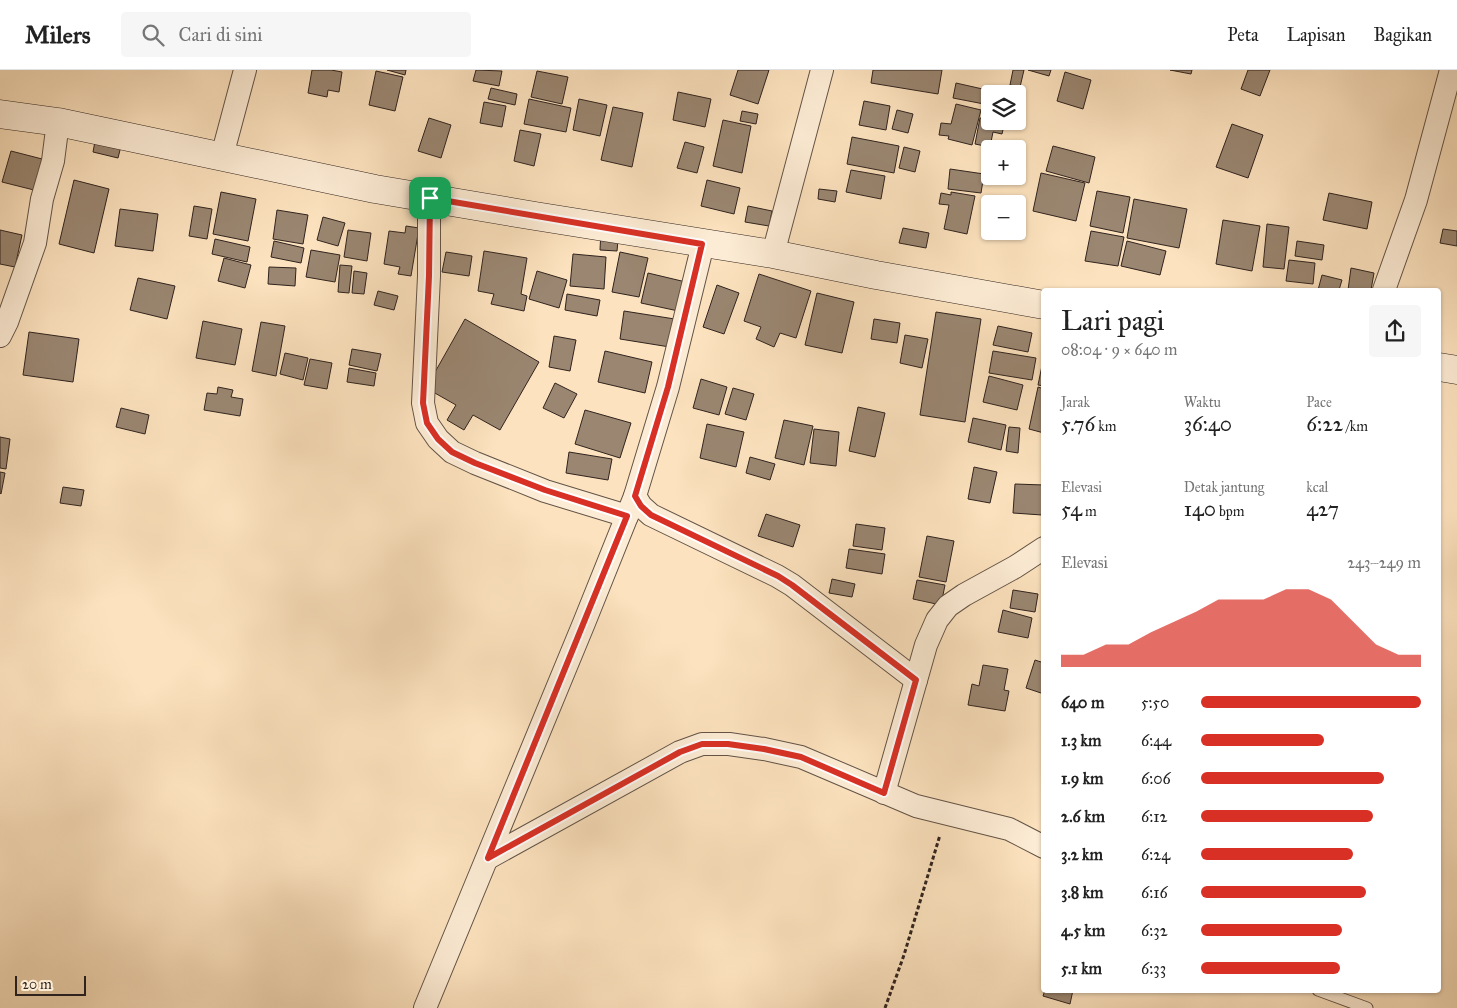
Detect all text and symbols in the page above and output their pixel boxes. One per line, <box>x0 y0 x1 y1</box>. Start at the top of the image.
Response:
search box <box>121 12 471 57</box>
text: Milers <box>25 20 91 50</box>
icon: search <box>139 21 167 49</box>
text: Cari di sini <box>179 23 262 46</box>
text: Peta <box>1227 24 1259 46</box>
text: Lapisan <box>1287 24 1345 46</box>
text: Bagikan <box>1373 24 1432 46</box>
map controls <box>981 85 1026 240</box>
button: layers <box>981 85 1026 130</box>
button: + <box>981 140 1026 185</box>
pin <box>409 177 451 219</box>
icon: arrive <box>416 184 444 212</box>
button: − <box>981 195 1026 240</box>
text: Lari pagi <box>1061 303 1164 338</box>
button: share <box>1369 305 1421 357</box>
text: 08:04 · 9 × 640 m <box>1061 340 1178 359</box>
text: Jarak <box>1061 394 1090 411</box>
text: Waktu <box>1184 394 1221 411</box>
text: Pace <box>1306 394 1332 411</box>
text: 5.76 <box>1061 411 1095 437</box>
text: 36:40 <box>1184 411 1232 437</box>
text: 6:22 <box>1306 411 1343 437</box>
text: km <box>1095 418 1117 435</box>
text: /km <box>1343 418 1368 435</box>
text: Elevasi <box>1061 479 1102 496</box>
text: Detak jantung <box>1184 479 1264 496</box>
text: kcal <box>1306 479 1328 496</box>
text: 54 <box>1061 496 1082 522</box>
text: 140 <box>1184 496 1216 522</box>
text: 427 <box>1306 496 1339 522</box>
text: m <box>1082 503 1097 520</box>
text: bpm <box>1216 503 1244 520</box>
text: Elevasi <box>1061 553 1108 572</box>
text: 243–249 m <box>1347 553 1421 572</box>
text: 640 m <box>1061 693 1104 712</box>
text: 5:50 <box>1141 693 1169 712</box>
text: 1.3 km <box>1061 731 1101 750</box>
text: 6:44 <box>1141 731 1171 750</box>
text: 1.9 km <box>1061 769 1104 788</box>
text: 6:06 <box>1141 769 1171 788</box>
text: 2.6 km <box>1061 807 1105 826</box>
text: 6:12 <box>1141 807 1167 826</box>
text: 3.2 km <box>1061 845 1103 864</box>
text: 6:24 <box>1141 845 1170 864</box>
text: 3.8 km <box>1061 883 1104 902</box>
text: 6:16 <box>1141 883 1168 902</box>
text: 4.5 km <box>1061 921 1105 940</box>
text: 6:32 <box>1141 921 1168 940</box>
text: 5.1 km <box>1061 959 1102 978</box>
text: 6:33 <box>1141 959 1166 978</box>
scale bar <box>15 973 86 996</box>
text: 20 m <box>22 976 52 993</box>

